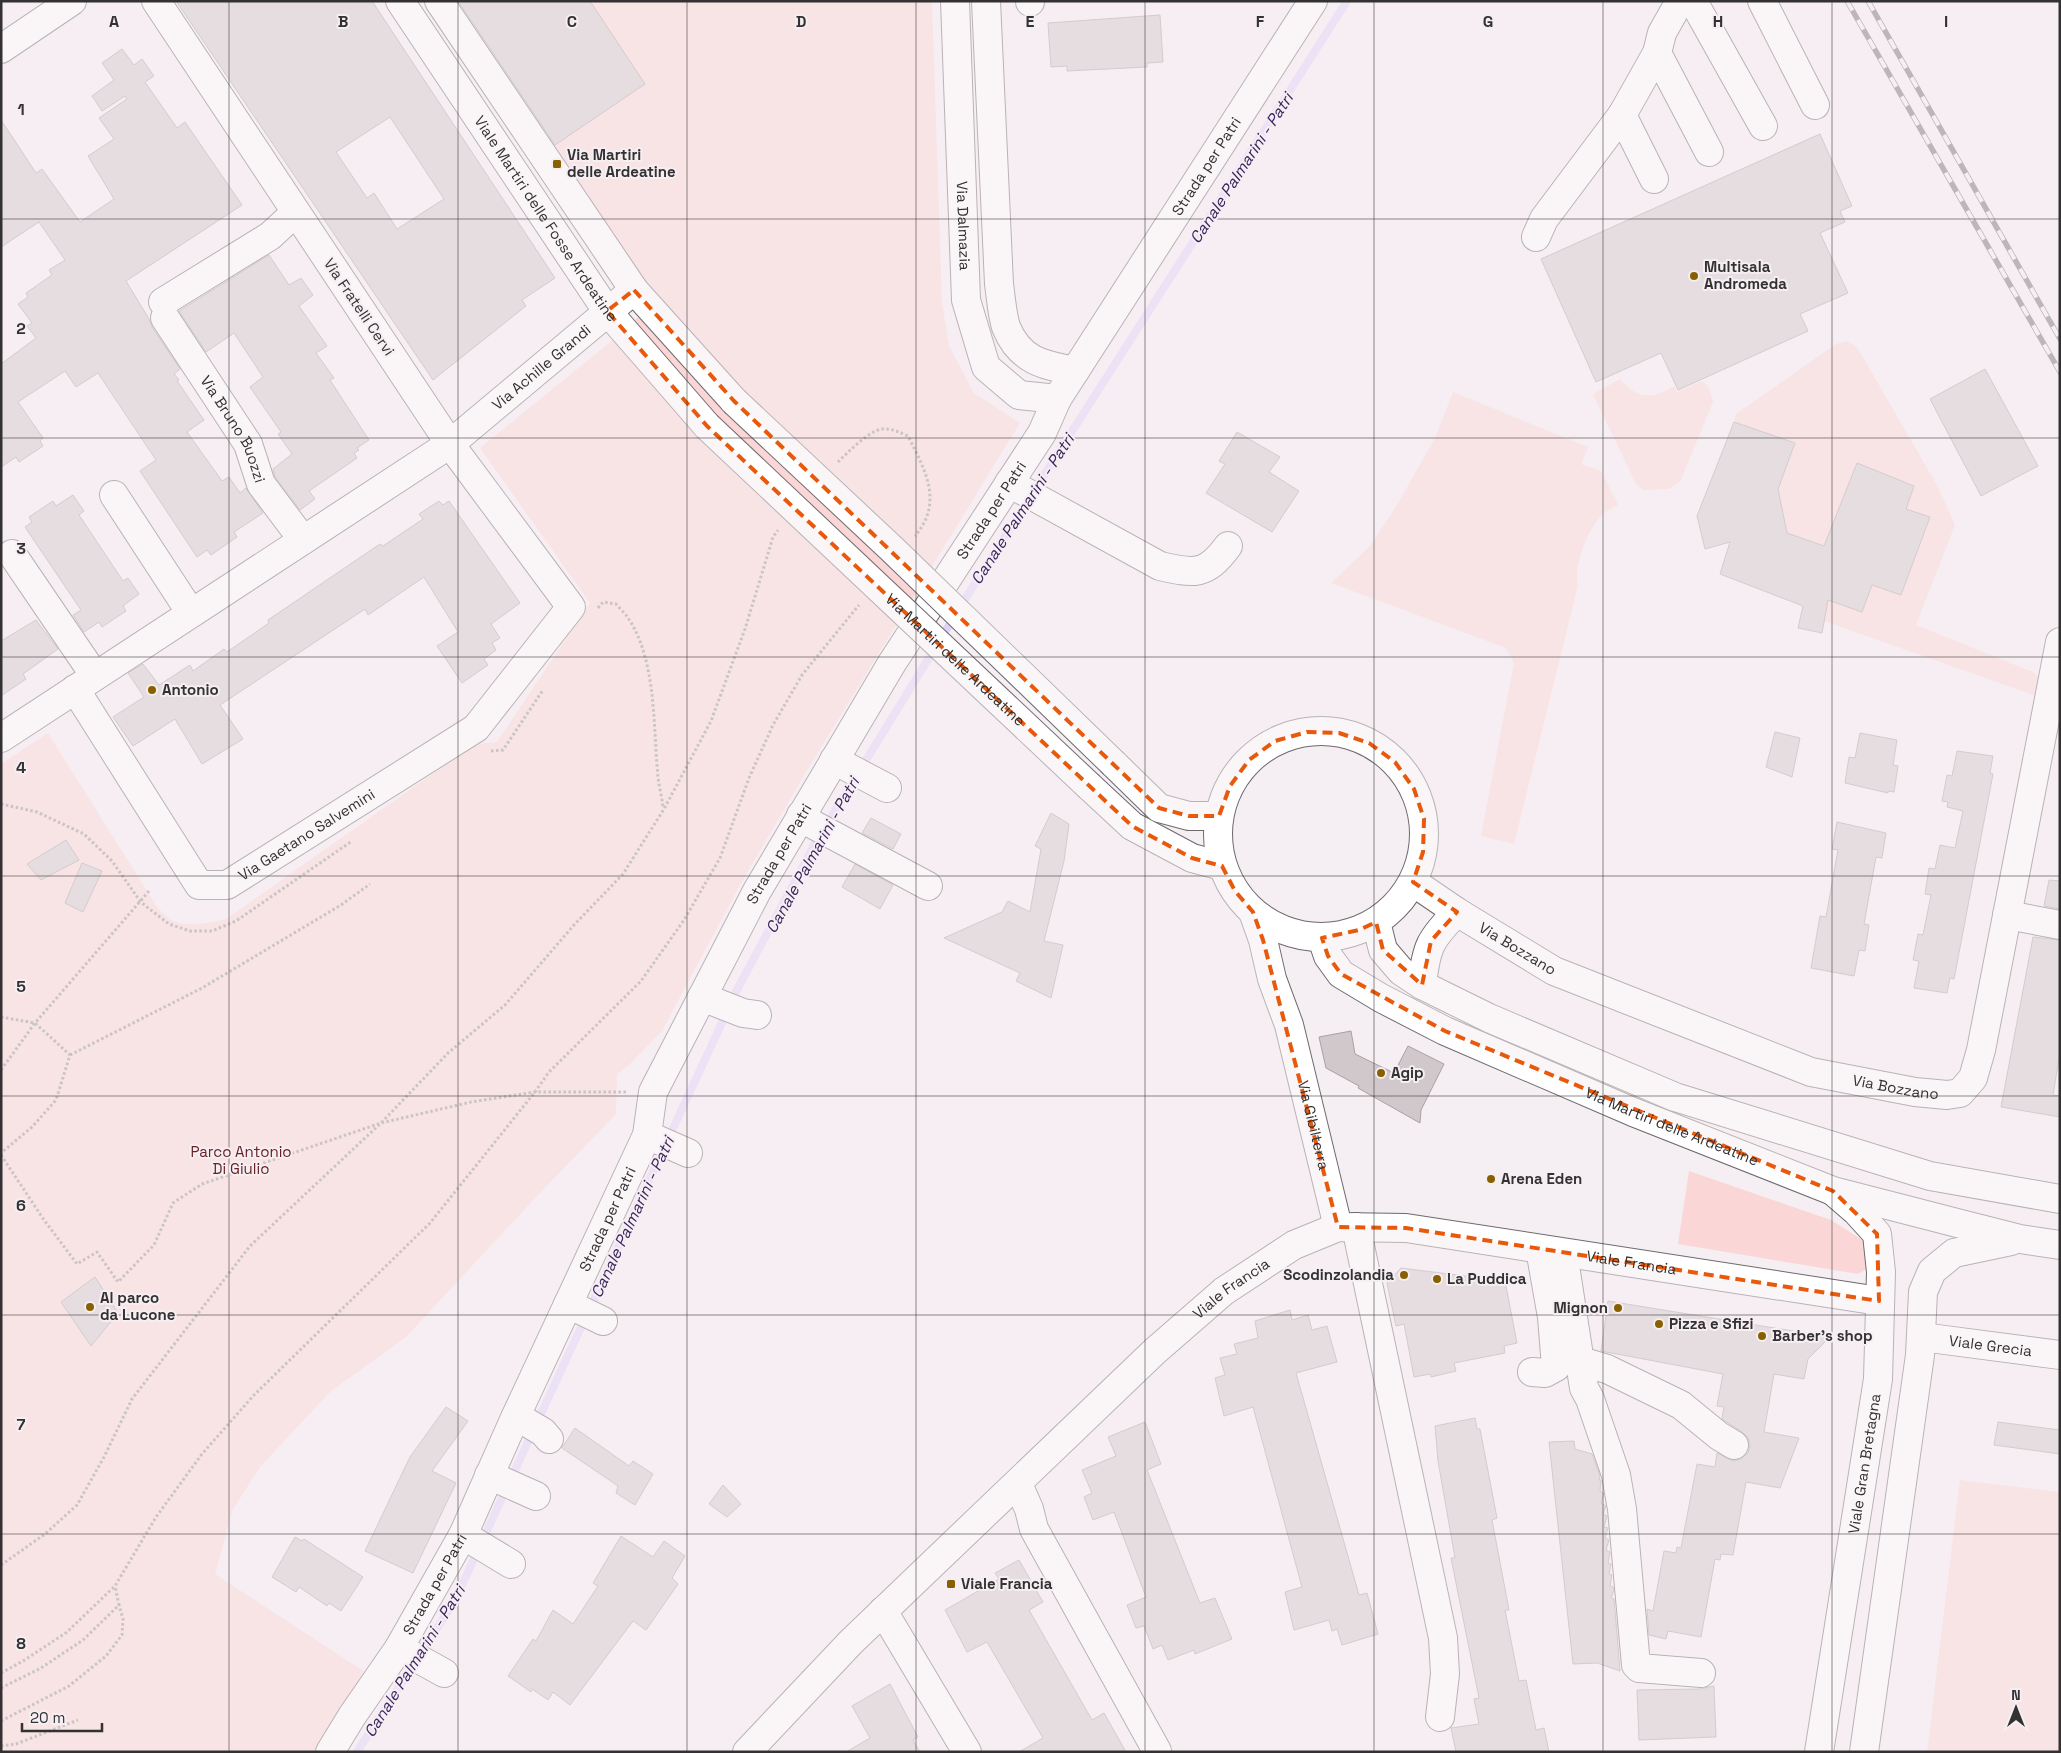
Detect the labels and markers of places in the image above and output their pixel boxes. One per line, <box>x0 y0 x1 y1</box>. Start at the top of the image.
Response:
place label: Via Martiri delle Ardeatine <box>567 145 676 181</box>
marker: Via Martiri delle Ardeatine <box>551 158 563 170</box>
place label: Multisala Andromeda <box>1704 257 1787 293</box>
marker: Multisala Andromeda <box>1688 270 1700 282</box>
place label: Antonio <box>162 680 219 699</box>
marker: Antonio <box>146 684 158 696</box>
place label: Agip <box>1391 1063 1424 1082</box>
marker: Agip <box>1375 1067 1387 1079</box>
place label: Arena Eden <box>1501 1169 1582 1188</box>
marker: Arena Eden <box>1485 1173 1497 1185</box>
place label: Scodinzolandia <box>1283 1265 1394 1284</box>
marker: Scodinzolandia <box>1398 1269 1410 1281</box>
place label: La Puddica <box>1447 1269 1527 1288</box>
marker: La Puddica <box>1431 1273 1443 1285</box>
place label: Al parco da Lucone <box>100 1288 176 1324</box>
place label: Mignon <box>1554 1298 1608 1317</box>
marker: Al parco da Lucone <box>84 1301 96 1313</box>
marker: Mignon <box>1612 1302 1624 1314</box>
place label: Pizza e Sfizi <box>1669 1314 1754 1333</box>
marker: Pizza e Sfizi <box>1653 1318 1665 1330</box>
place label: Barber's shop <box>1772 1326 1873 1345</box>
marker: Barber's shop <box>1756 1330 1768 1342</box>
place label: Viale Francia <box>961 1574 1053 1593</box>
marker: Viale Francia <box>945 1578 957 1590</box>

